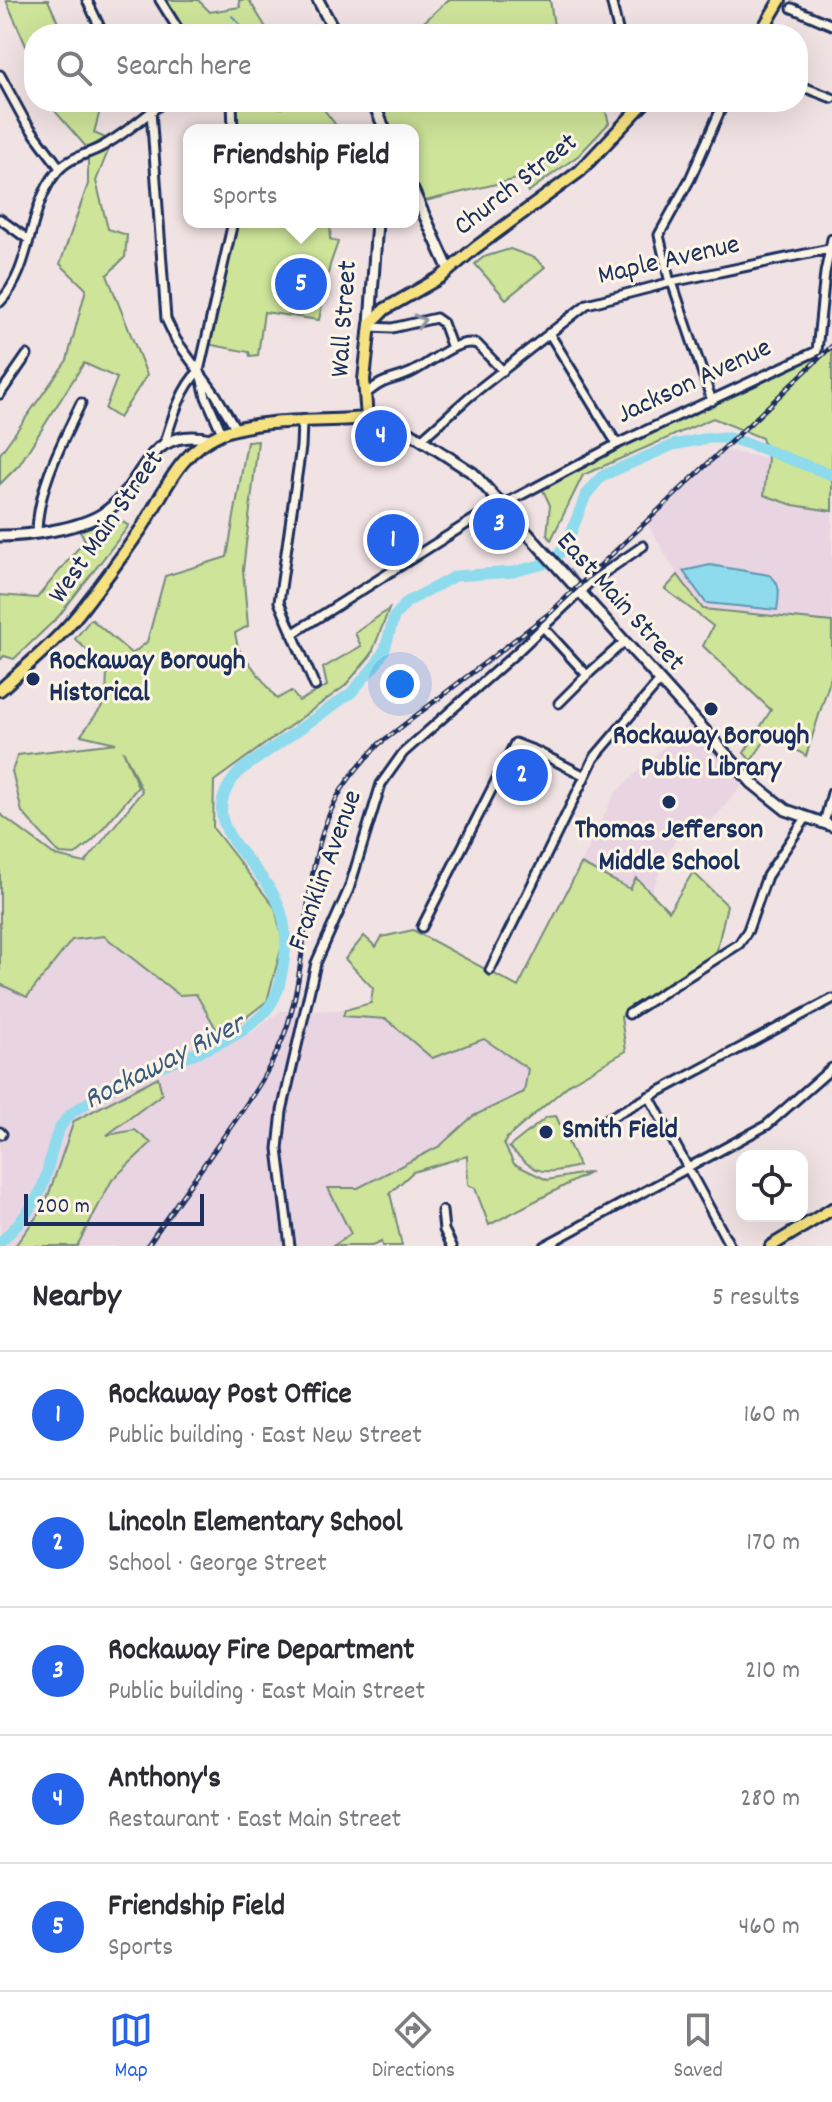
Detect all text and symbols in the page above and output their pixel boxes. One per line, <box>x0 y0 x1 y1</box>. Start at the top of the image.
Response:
search box <box>24 24 808 112</box>
icon: search <box>52 46 96 90</box>
text: Search here <box>116 47 252 90</box>
popup <box>183 124 419 228</box>
street label: Church Street <box>447 125 587 247</box>
text: Friendship Field <box>213 136 389 179</box>
text: Sports <box>213 179 278 216</box>
street label: Maple Avenue <box>594 226 744 298</box>
pin: 5 <box>275 254 327 314</box>
street label: Wall Street <box>322 259 370 379</box>
one-way arrow <box>413 314 427 331</box>
street label: Jackson Avenue <box>611 330 779 436</box>
pin: 4 <box>355 406 407 466</box>
street label: West Main Street <box>40 443 176 613</box>
pin: 3 <box>473 494 525 554</box>
pin: 1 <box>367 510 419 570</box>
street label: East Main Street <box>545 524 693 682</box>
place label: Rockaway Borough Historical <box>49 643 246 715</box>
your location <box>380 664 420 704</box>
marker: Rockaway Borough Historical <box>24 670 42 688</box>
marker: Rockaway Borough Public Library <box>702 700 720 718</box>
place label: Rockaway Borough Public Library <box>613 718 809 790</box>
pin: 2 <box>496 745 548 805</box>
street label: Franklin Avenue <box>279 785 375 957</box>
marker: Thomas Jefferson Middle School <box>660 793 678 811</box>
place label: Thomas Jefferson Middle School <box>575 812 763 884</box>
water label: Rockaway River <box>77 1004 256 1123</box>
place label: Smith Field <box>562 1112 678 1152</box>
marker: Smith Field <box>537 1123 555 1141</box>
map controls <box>736 1150 808 1222</box>
button: locate <box>736 1150 808 1222</box>
scale bar <box>24 1190 204 1226</box>
text: 200 m <box>36 1192 90 1223</box>
text: Nearby <box>32 1274 121 1323</box>
text: 5 results <box>712 1280 800 1317</box>
text: Rockaway Post Office <box>108 1375 352 1418</box>
text: 1 <box>55 1397 61 1434</box>
text: 160 m <box>744 1397 800 1434</box>
text: Public building · East New Street <box>108 1418 422 1455</box>
text: Lincoln Elementary School <box>108 1503 403 1546</box>
text: 2 <box>52 1525 64 1562</box>
text: 170 m <box>746 1525 800 1562</box>
text: School · George Street <box>108 1546 327 1583</box>
text: Rockaway Fire Department <box>108 1631 414 1674</box>
text: 3 <box>52 1653 64 1690</box>
text: 210 m <box>745 1653 800 1690</box>
text: Public building · East Main Street <box>108 1674 425 1711</box>
text: Anthony's <box>108 1759 221 1802</box>
text: 4 <box>53 1781 63 1818</box>
text: 280 m <box>740 1781 800 1818</box>
text: Restaurant · East Main Street <box>108 1802 401 1839</box>
text: Friendship Field <box>108 1887 285 1930</box>
text: 5 <box>52 1909 64 1946</box>
text: 460 m <box>738 1909 800 1946</box>
text: Sports <box>108 1930 173 1967</box>
tab: Map <box>109 2008 153 2087</box>
tab: Directions <box>372 2008 455 2087</box>
tab: Saved <box>674 2008 723 2087</box>

